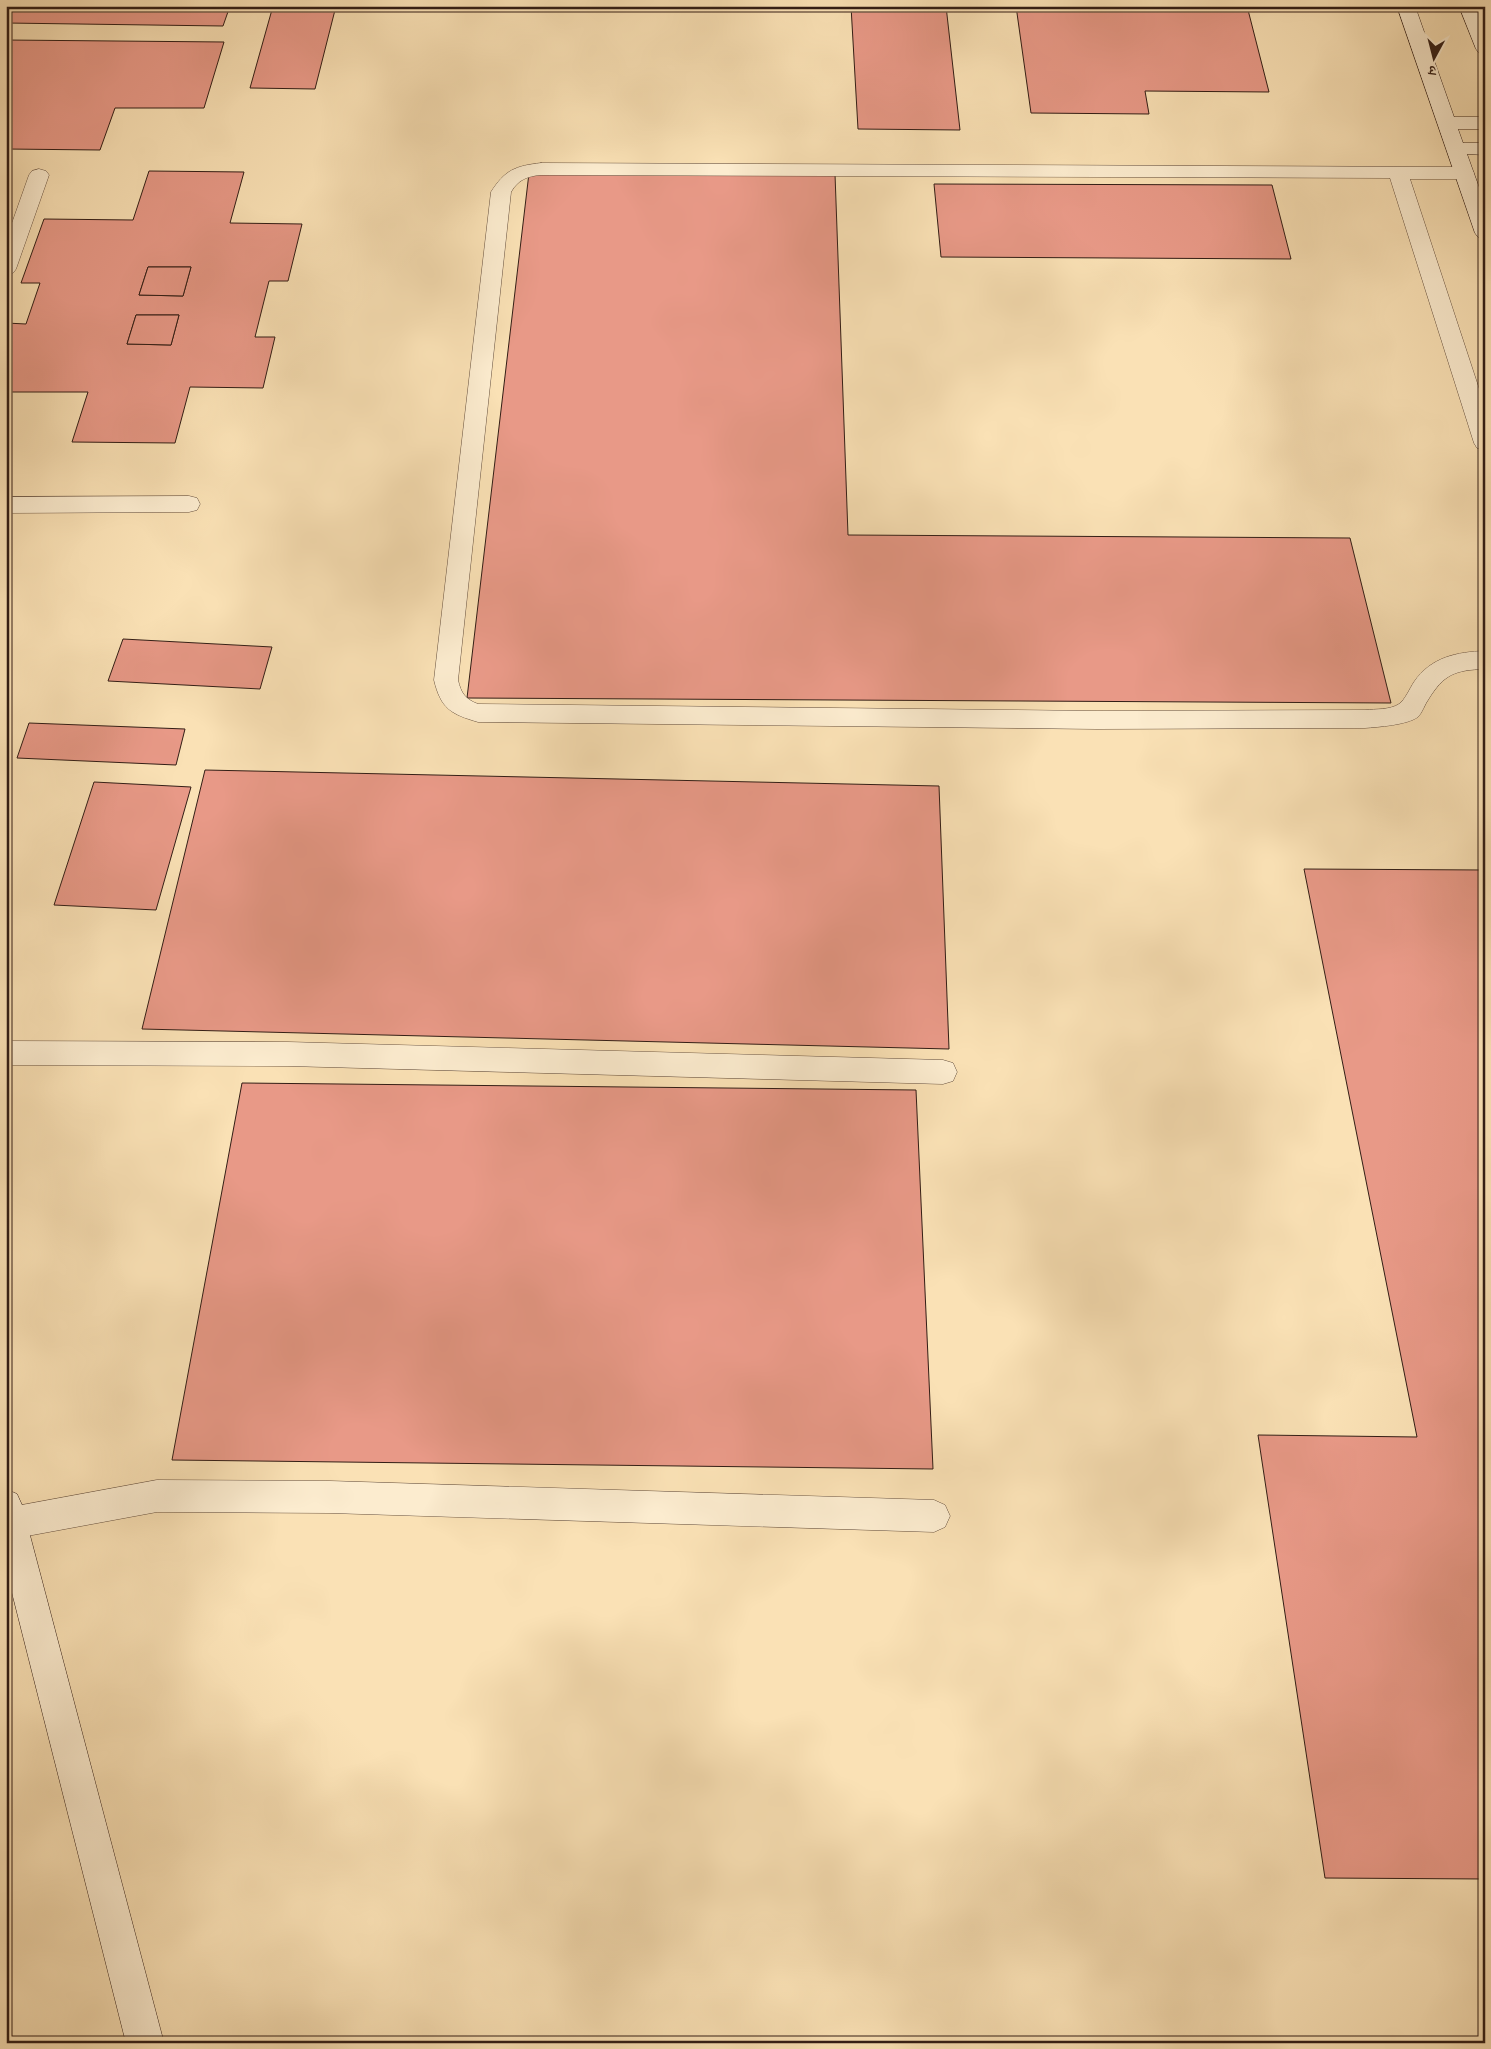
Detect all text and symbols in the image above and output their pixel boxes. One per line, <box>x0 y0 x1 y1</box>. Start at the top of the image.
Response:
north arrow <box>1408 32 1458 82</box>
text: उ <box>1427 61 1438 79</box>

